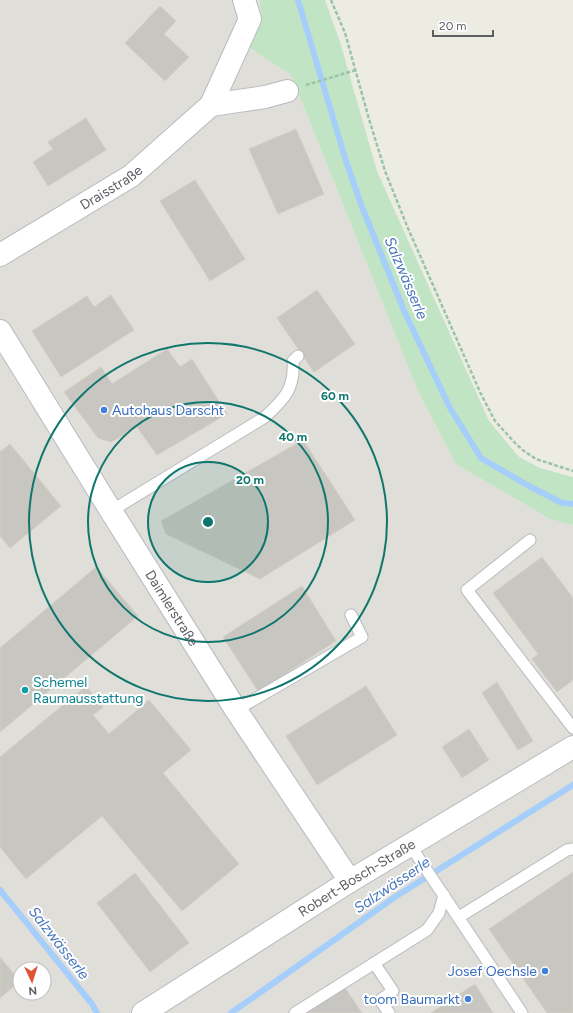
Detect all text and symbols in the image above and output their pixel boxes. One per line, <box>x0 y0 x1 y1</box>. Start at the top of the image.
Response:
scale bar <box>433 12 493 38</box>
text: 20 m <box>439 19 467 33</box>
street label: Draisstraße <box>77 161 146 213</box>
water label: Salzwässerle <box>381 234 431 322</box>
text: 60 m <box>321 389 349 403</box>
place label: Autohaus Darscht <box>112 402 224 419</box>
marker: Autohaus Darscht <box>99 405 109 415</box>
text: 40 m <box>279 430 307 444</box>
text: 20 m <box>236 473 264 487</box>
centre of rings <box>201 515 215 529</box>
street label: Daimlerstraße <box>142 567 202 650</box>
place label: Schemel Raumausstattung <box>33 674 143 707</box>
marker: Schemel Raumausstattung <box>20 685 30 695</box>
street label: Robert-Bosch-Straße <box>295 835 419 920</box>
water label: Salzwässerle <box>350 853 434 917</box>
water label: Salzwässerle <box>25 903 93 983</box>
north arrow <box>12 961 52 1001</box>
place label: Josef Oechsle <box>448 963 537 980</box>
marker: Josef Oechsle <box>540 966 550 976</box>
text: N <box>28 984 37 997</box>
place label: toom Baumarkt <box>364 991 460 1008</box>
marker: toom Baumarkt <box>463 994 473 1004</box>

